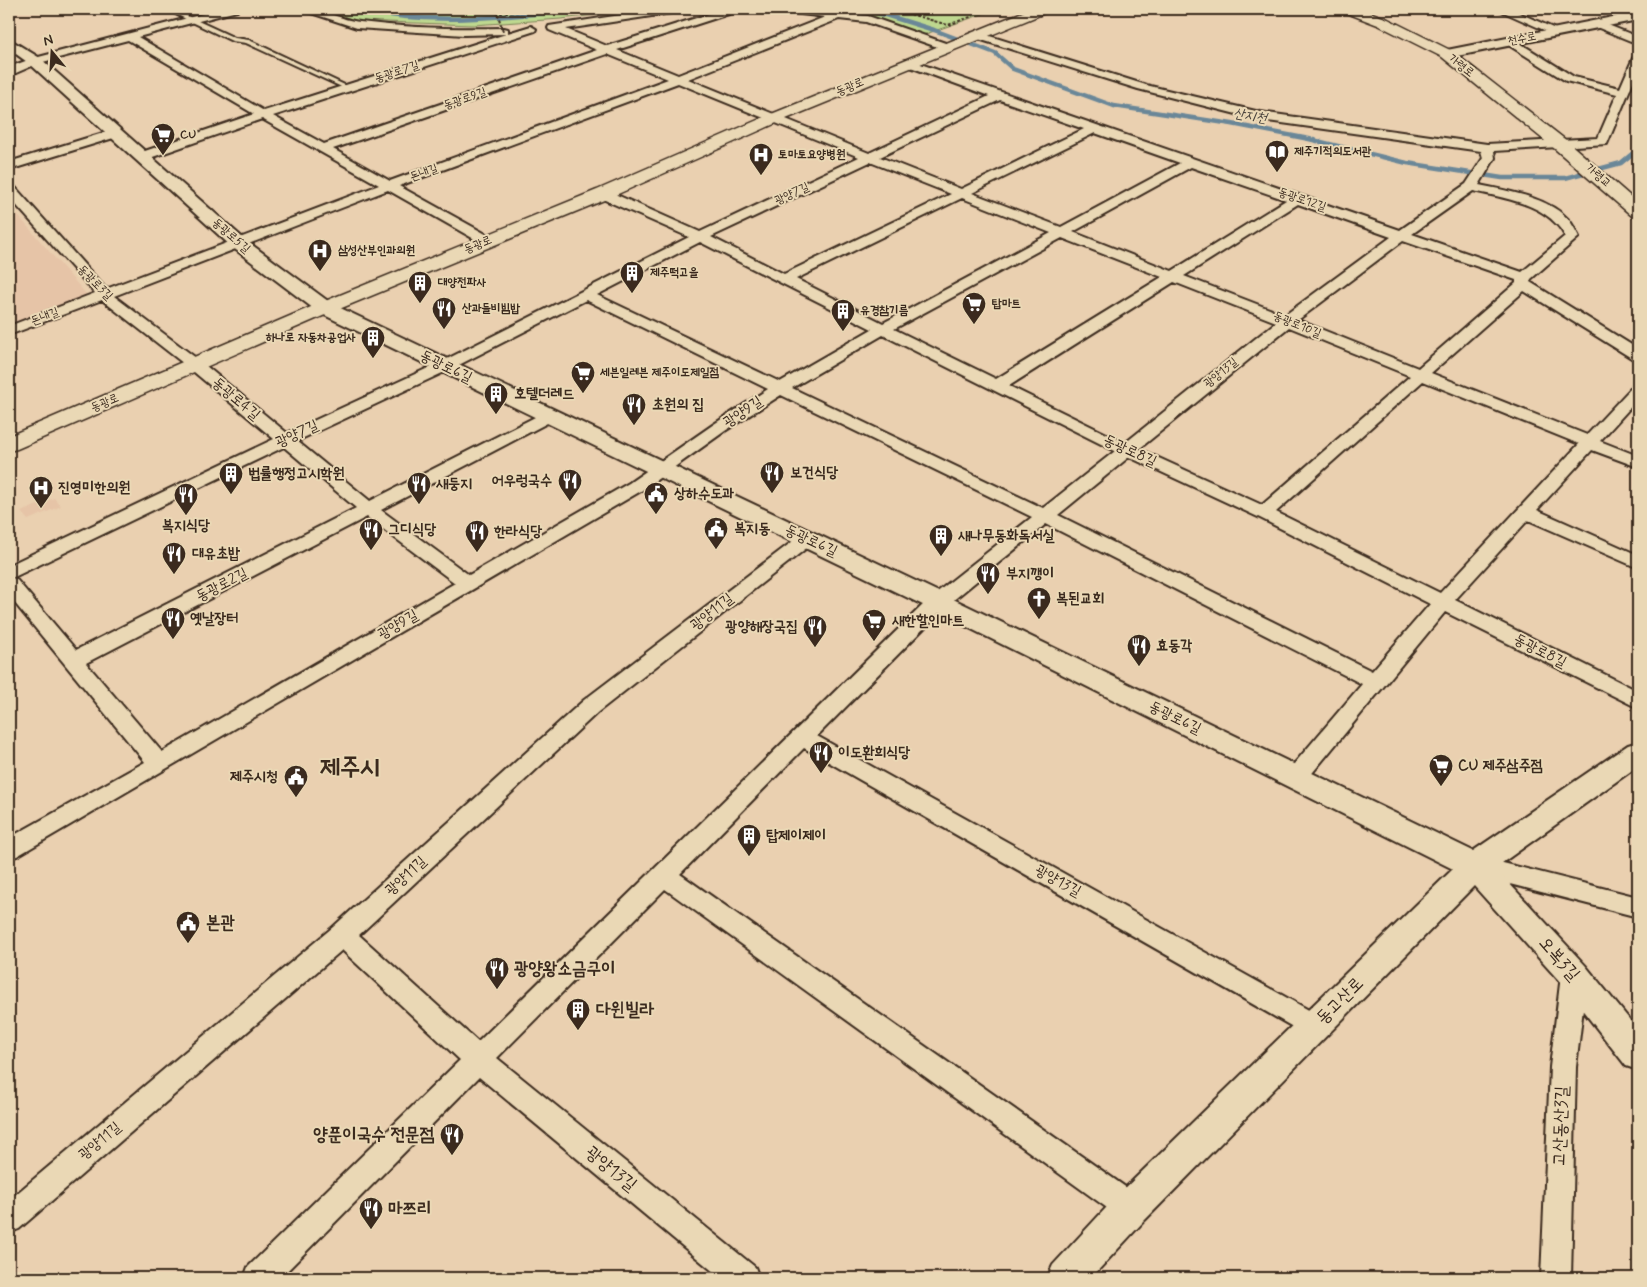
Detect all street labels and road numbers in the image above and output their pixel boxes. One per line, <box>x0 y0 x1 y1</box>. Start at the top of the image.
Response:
street label: 천수로 <box>1506 28 1538 50</box>
street label: 가령로 <box>1445 51 1477 81</box>
street label: 동광로7길 <box>373 57 422 87</box>
street label: 동광로 <box>834 74 866 100</box>
street label: 동광로9길 <box>441 84 489 114</box>
street label: 돈내길 <box>408 160 441 185</box>
street label: 가령교 <box>1582 160 1614 192</box>
street label: 광양7길 <box>772 179 812 209</box>
street label: 동광로12길 <box>1276 184 1329 216</box>
street label: 동광로5길 <box>208 215 254 257</box>
street label: 동광로 <box>462 232 494 258</box>
street label: 동광로3길 <box>74 262 116 304</box>
street label: 돈내길 <box>29 304 62 330</box>
street label: 동광로10길 <box>1270 308 1324 342</box>
street label: 동광로6길 <box>416 346 476 388</box>
street label: 광양13길 <box>1201 354 1242 392</box>
street label: 동광로4길 <box>208 373 264 425</box>
street label: 동광로 <box>89 390 121 416</box>
street label: 광양9길 <box>719 392 767 432</box>
street label: 광양7길 <box>272 415 322 453</box>
street label: 동광로8길 <box>1100 430 1160 472</box>
street label: 동광로6길 <box>781 520 841 562</box>
street label: 동광로2길 <box>193 563 251 607</box>
street label: 광양11길 <box>686 589 738 635</box>
street label: 광양9길 <box>374 605 422 645</box>
street label: 동광로8길 <box>1510 629 1570 673</box>
street label: 동광로6길 <box>1145 697 1205 739</box>
street label: 광양11길 <box>381 852 431 900</box>
street label: 광양13길 <box>1031 860 1085 902</box>
street label: 오복3길 <box>1533 932 1585 987</box>
street label: 동고산로 <box>1311 972 1369 1030</box>
street label: 고산동산3길 <box>1548 1085 1574 1167</box>
street label: 광양11길 <box>75 1117 125 1165</box>
street label: 광양13길 <box>580 1141 642 1197</box>

